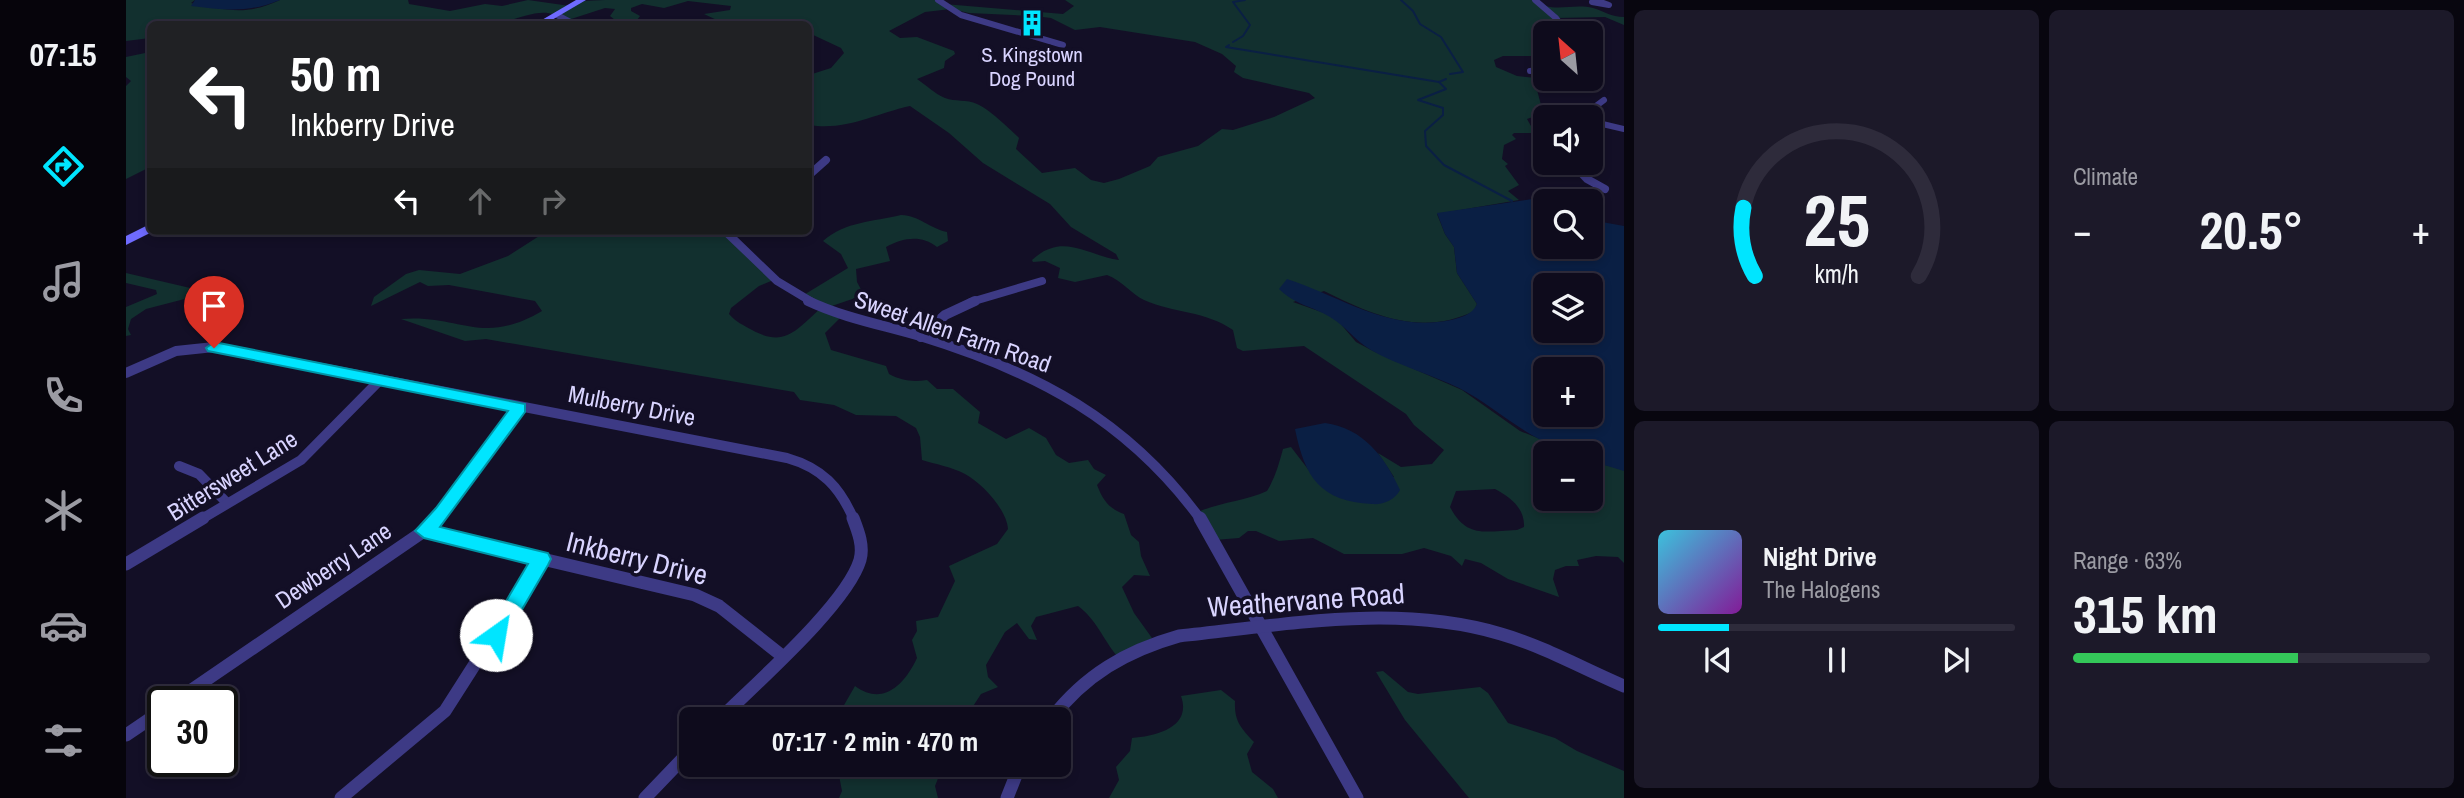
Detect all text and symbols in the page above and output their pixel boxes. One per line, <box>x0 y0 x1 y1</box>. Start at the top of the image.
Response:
building icon: S. Kingstown Dog Pound <box>1017 8 1047 38</box>
north arrow <box>1533 21 1603 91</box>
map controls <box>1533 21 1603 511</box>
text: 07:15 <box>29 33 97 76</box>
text: 50 m <box>290 40 382 106</box>
place label: S. Kingstown Dog Pound <box>981 40 1083 93</box>
icon: left <box>175 49 266 140</box>
text: Inkberry Drive <box>290 103 455 146</box>
button: sound <box>1533 105 1603 175</box>
icon: directions <box>39 142 88 191</box>
text: Climate <box>2073 161 2138 192</box>
text: 25 <box>1803 172 1870 270</box>
icon: left <box>388 182 426 220</box>
icon: ahead <box>461 182 499 220</box>
icon: right <box>534 182 572 220</box>
button: search <box>1533 189 1603 259</box>
text: 20.5° <box>2200 195 2303 265</box>
text: − <box>2073 205 2091 256</box>
text: + <box>2412 205 2430 256</box>
icon: music <box>39 257 88 306</box>
text: km/h <box>1814 257 1859 291</box>
button: layers <box>1533 273 1603 343</box>
pin <box>184 276 244 348</box>
street label: Sweet Allen Farm Road <box>851 282 1055 380</box>
icon: arrive <box>195 287 233 325</box>
button: + <box>1533 357 1603 427</box>
icon: phone <box>39 371 88 420</box>
street label: Mulberry Drive <box>566 377 698 433</box>
street label: Bittersweet Lane <box>161 422 303 528</box>
button: − <box>1533 441 1603 511</box>
icon: climate <box>39 486 88 535</box>
street label: Dewberry Lane <box>269 514 397 616</box>
street label: Inkberry Drive <box>562 522 712 594</box>
text: Night Drive <box>1763 539 1877 574</box>
text: Range · 63% <box>2073 545 2182 576</box>
street label: Weathervane Road <box>1206 574 1406 626</box>
text: The Halogens <box>1763 574 1880 605</box>
text: 315 km <box>2073 579 2218 649</box>
position arrow <box>459 598 533 672</box>
icon: car <box>39 601 88 650</box>
icon: previous <box>1699 641 1737 679</box>
icon: pause <box>1818 641 1856 679</box>
icon: next <box>1937 641 1975 679</box>
speed limit sign: 30 <box>147 686 238 777</box>
icon: filters <box>39 716 88 765</box>
text: 07:17 · 2 min · 470 m <box>772 724 978 759</box>

